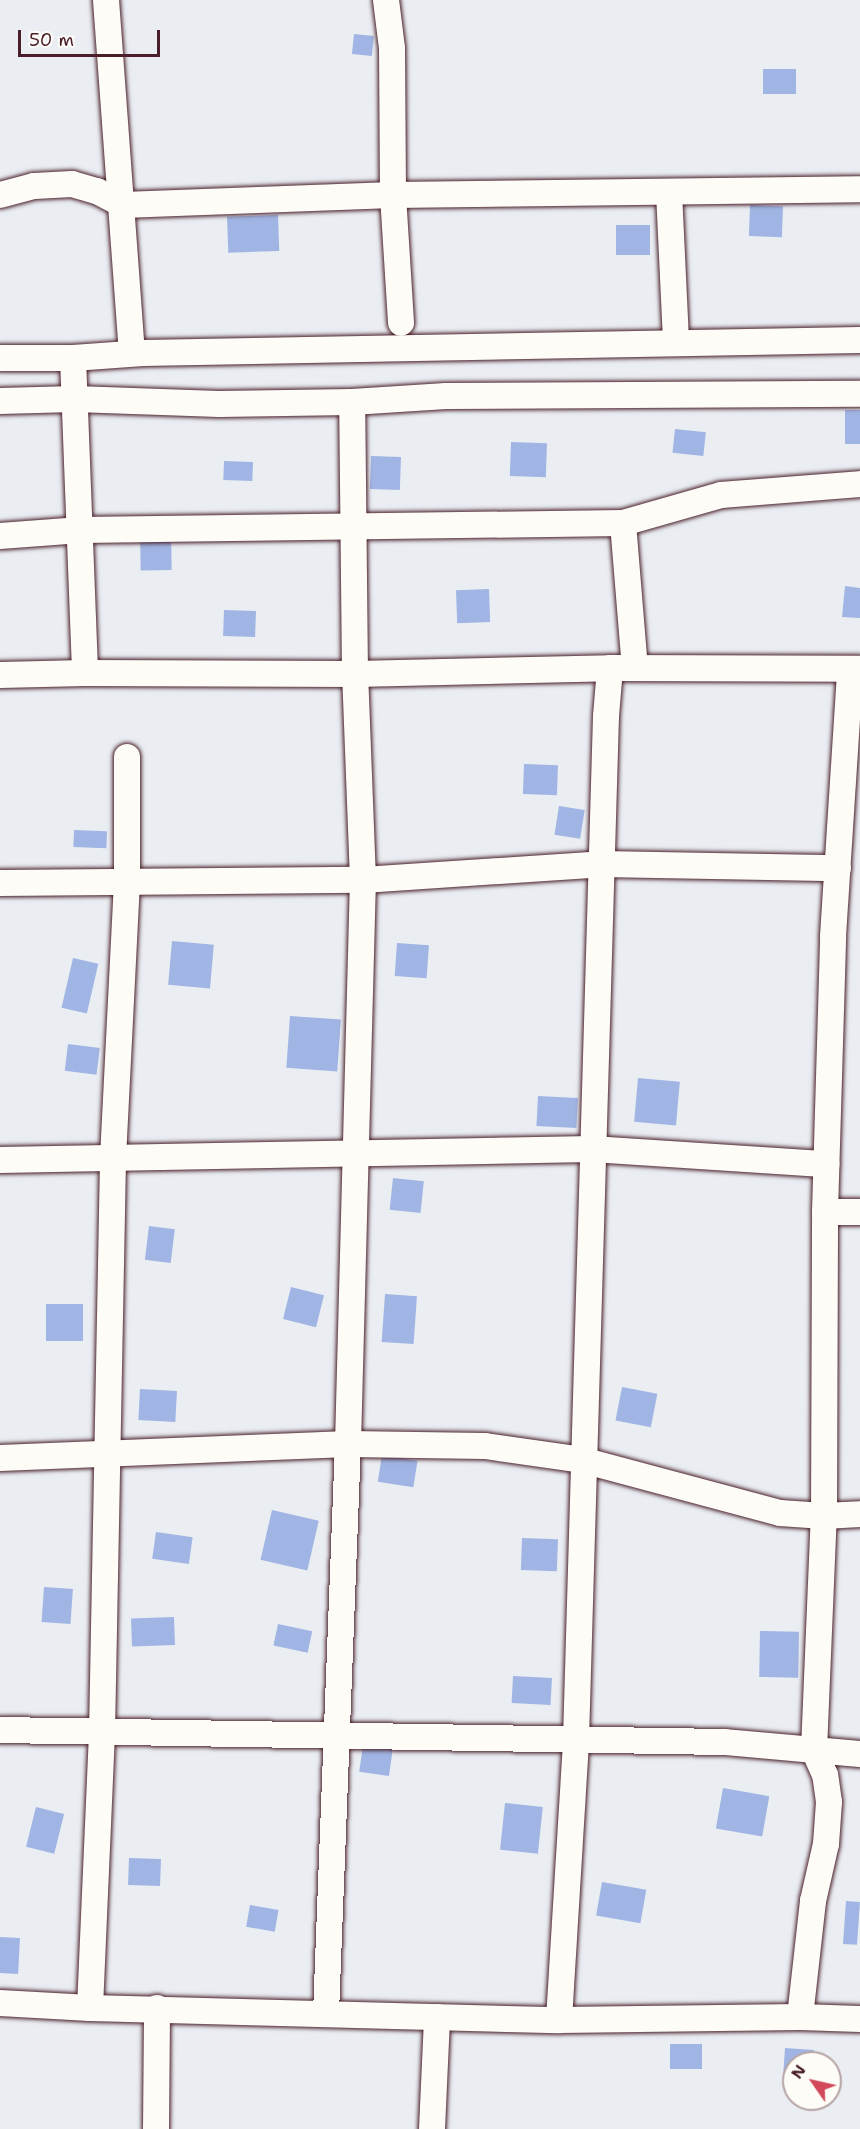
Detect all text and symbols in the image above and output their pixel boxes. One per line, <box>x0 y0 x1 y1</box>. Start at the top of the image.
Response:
scale bar <box>21 18 164 56</box>
text: 50 m <box>29 28 74 52</box>
north arrow <box>782 2051 842 2111</box>
text: N <box>786 2061 811 2083</box>

